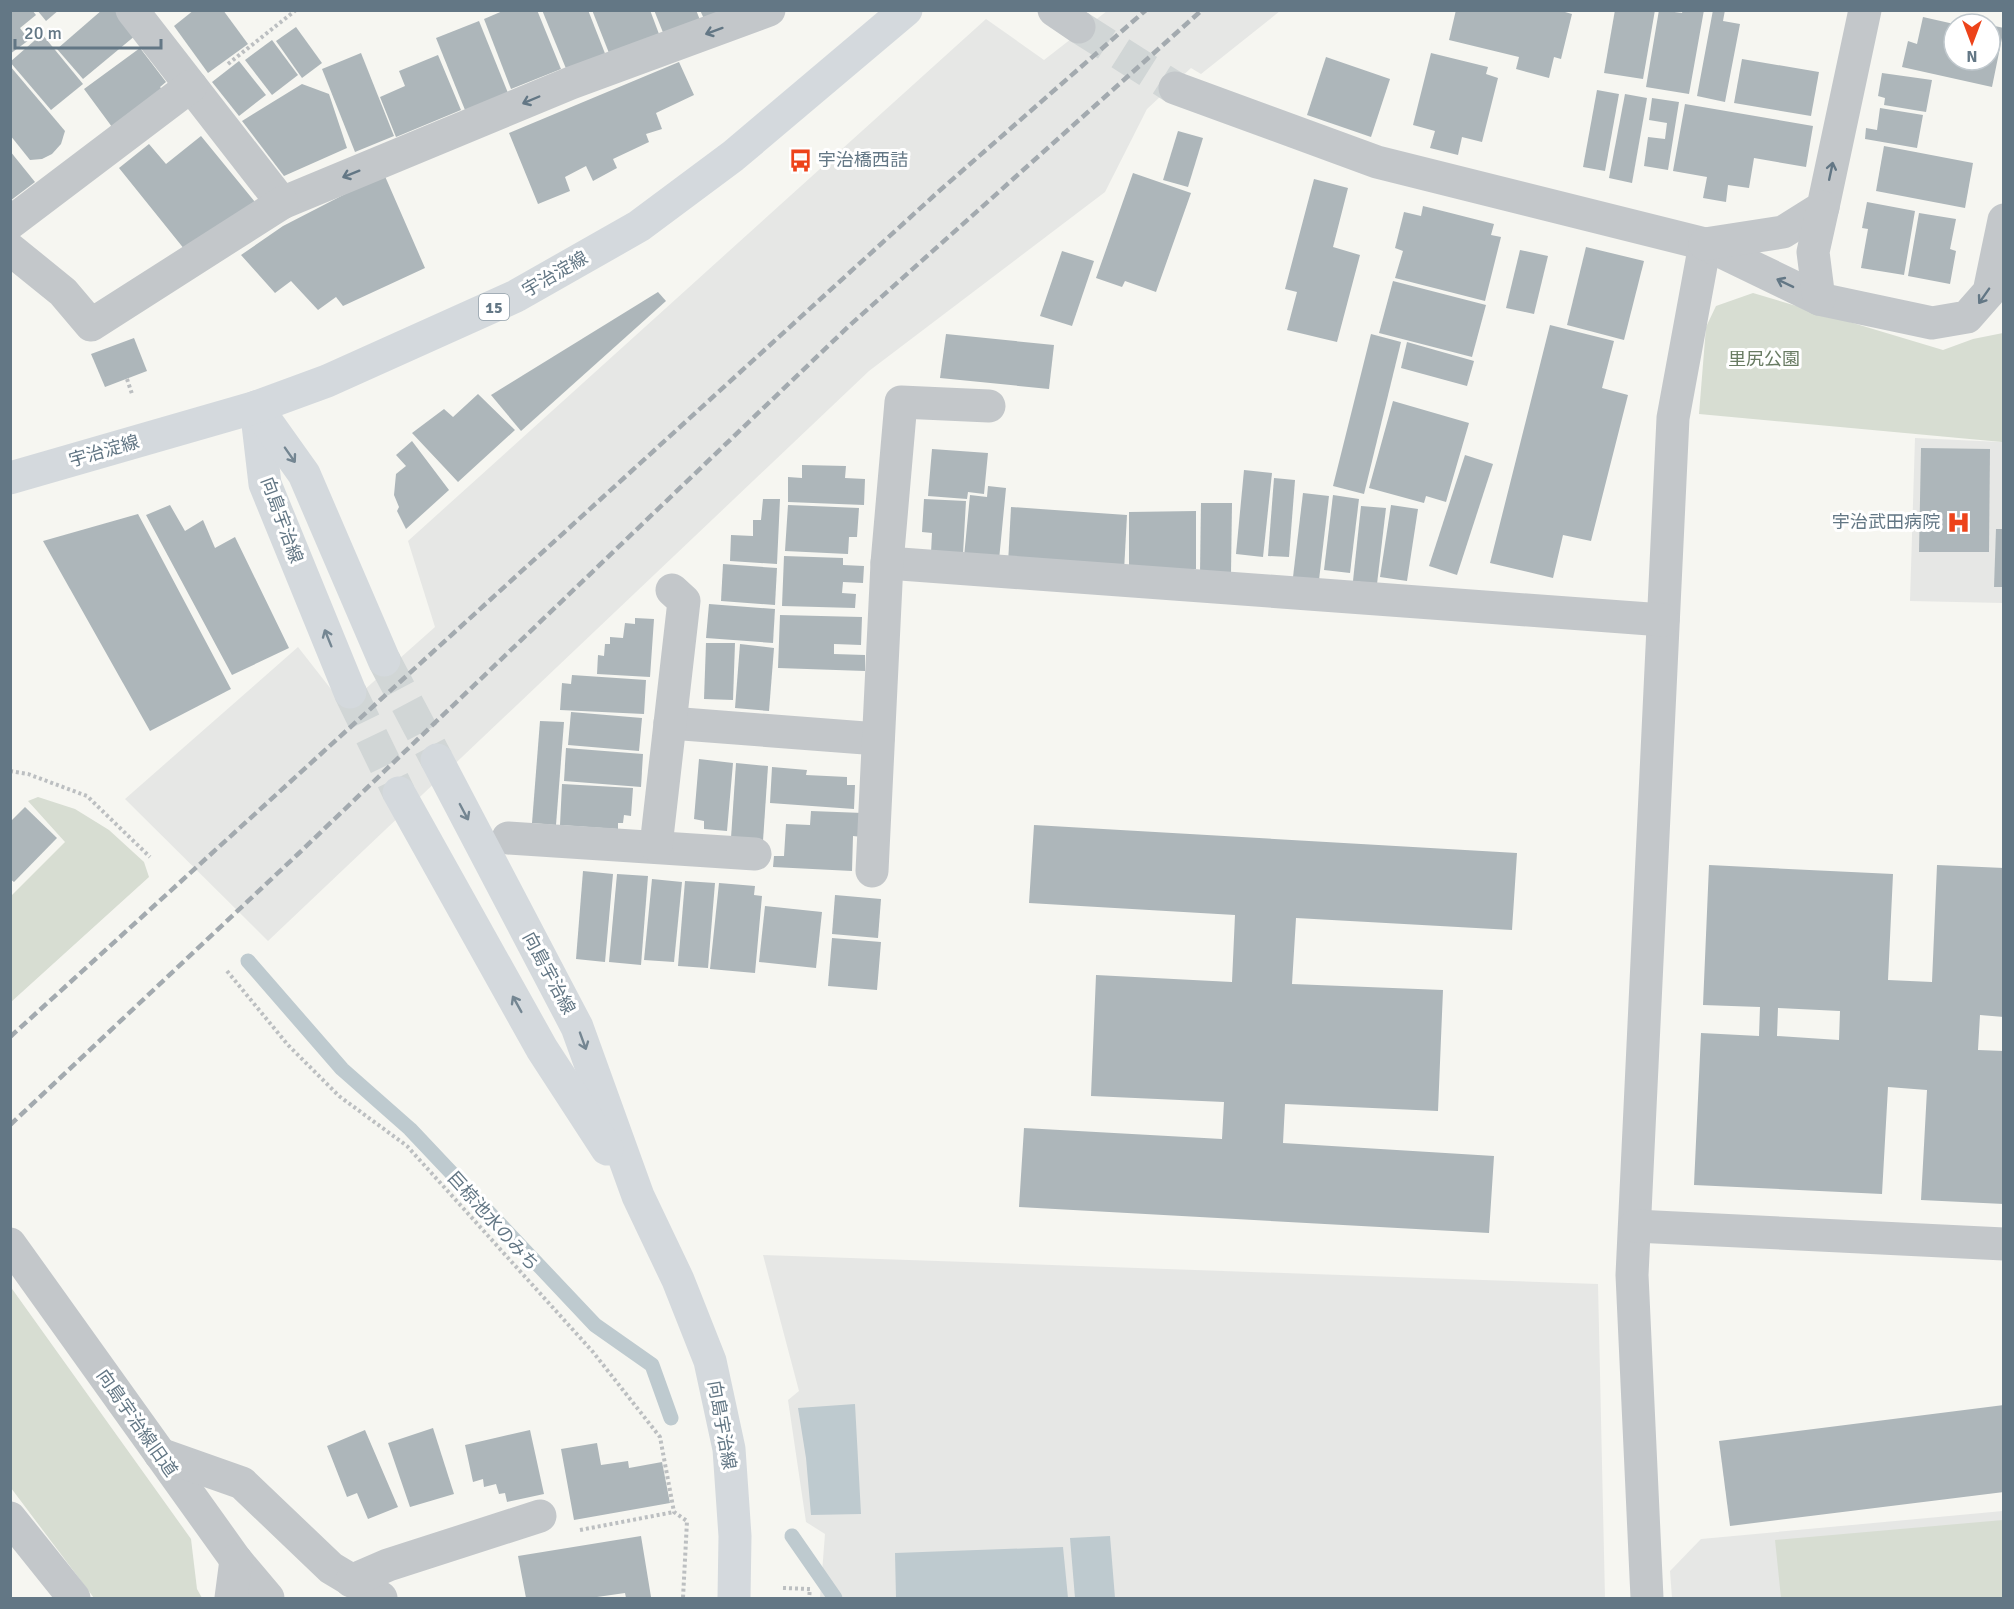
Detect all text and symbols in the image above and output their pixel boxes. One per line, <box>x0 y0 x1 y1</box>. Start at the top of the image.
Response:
scale bar <box>15 12 160 50</box>
north arrow <box>1942 12 2002 72</box>
text: 20 m <box>24 22 62 44</box>
one-way arrow <box>705 26 724 37</box>
text: N <box>1966 46 1978 66</box>
one-way arrow <box>523 95 541 106</box>
bus stop icon: 宇治橋西詰 <box>787 147 813 173</box>
place label: 宇治橋西詰 <box>818 149 908 171</box>
one-way arrow <box>1826 162 1837 181</box>
one-way arrow <box>343 169 361 180</box>
street label: 宇治淀線 <box>518 246 592 302</box>
one-way arrow <box>1777 276 1795 288</box>
one-way arrow <box>1978 288 1991 304</box>
road number: 15 <box>479 294 509 320</box>
park label: 里尻公園 <box>1728 348 1800 370</box>
street label: 宇治淀線 <box>66 431 142 471</box>
one-way arrow <box>284 446 296 462</box>
street label: 向島宇治線 <box>256 474 308 566</box>
hospital icon: 宇治武田病院 <box>1945 509 1971 535</box>
place label: 宇治武田病院 <box>1832 511 1940 533</box>
one-way arrow <box>322 629 333 647</box>
one-way arrow <box>458 803 470 820</box>
street label: 向島宇治線 <box>518 928 580 1018</box>
one-way arrow <box>511 996 523 1013</box>
one-way arrow <box>578 1031 589 1050</box>
street label: 巨椋池水のみち <box>443 1167 543 1275</box>
street label: 向島宇治線旧道 <box>92 1365 182 1481</box>
street label: 向島宇治線 <box>703 1379 741 1471</box>

